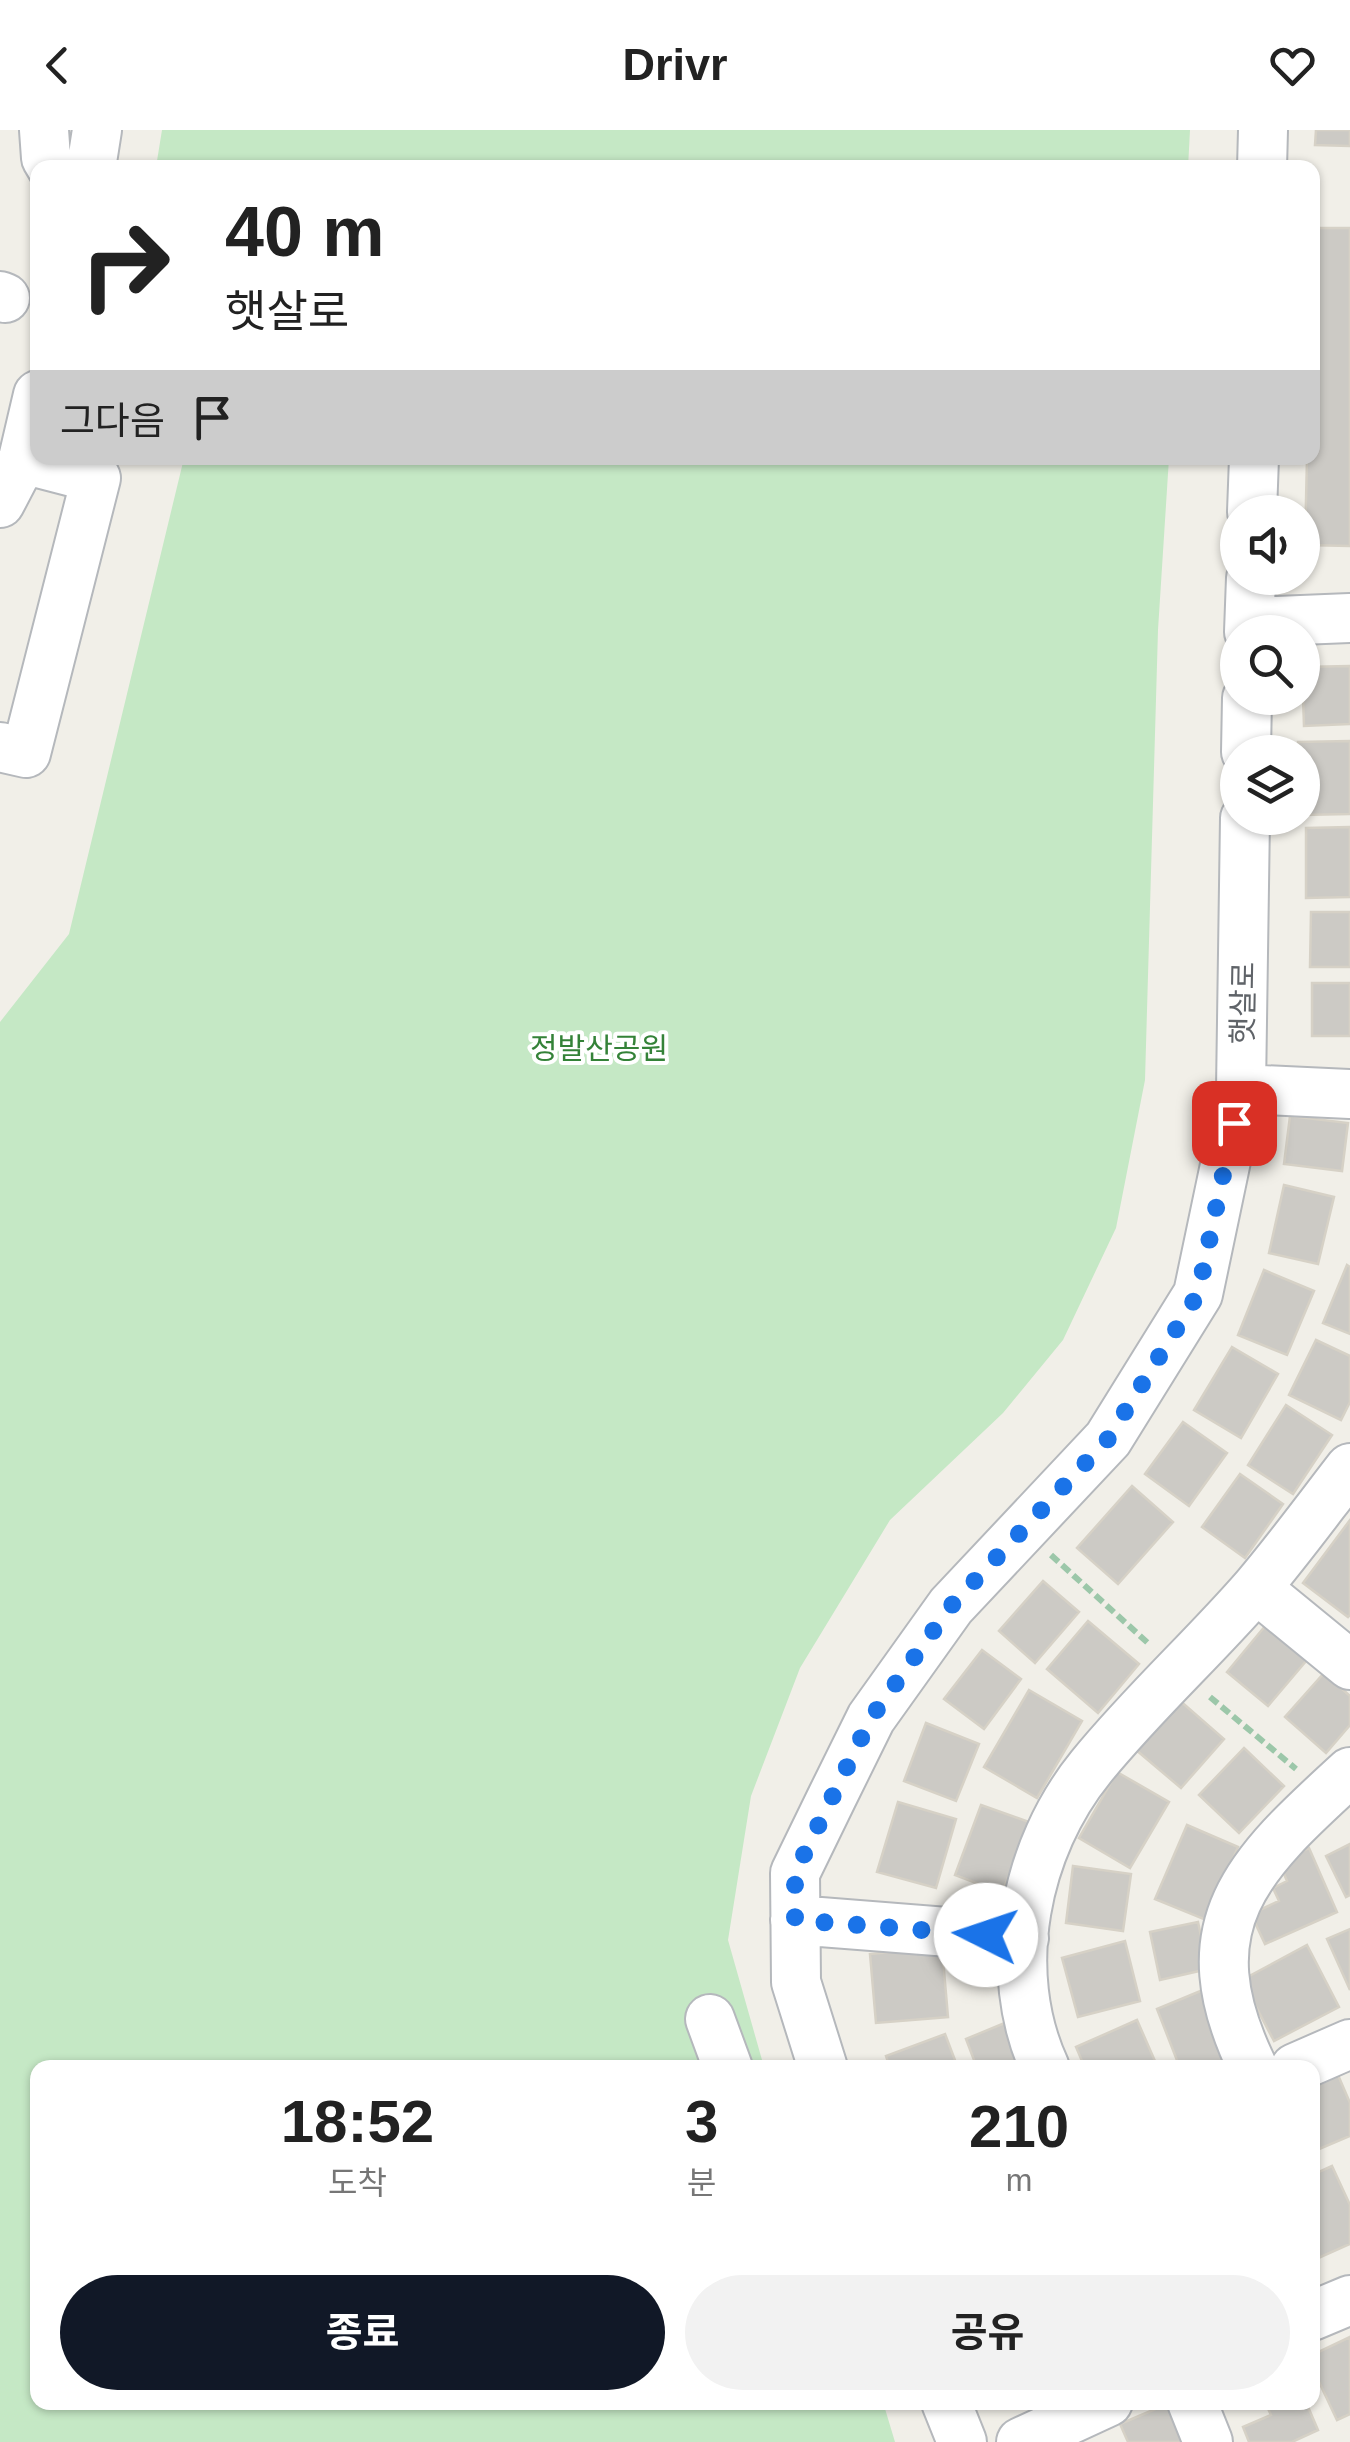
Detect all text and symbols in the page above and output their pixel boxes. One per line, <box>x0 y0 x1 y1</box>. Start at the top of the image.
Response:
icon: back <box>30 38 85 93</box>
icon: heart <box>1265 38 1320 93</box>
text: Drivr <box>622 39 728 90</box>
text: 40 m <box>225 193 385 271</box>
icon: right <box>60 200 190 330</box>
text: 햇살로 <box>225 286 349 337</box>
icon: arrive <box>185 390 240 445</box>
text: 그다음 <box>60 400 165 442</box>
map controls <box>1220 495 1320 835</box>
button: sound <box>1220 495 1320 595</box>
button: search <box>1220 615 1320 715</box>
button: layers <box>1220 735 1320 835</box>
street label: 햇살로 <box>1226 961 1260 1045</box>
park label: 정발산공원 <box>530 1032 668 1065</box>
pin <box>1192 1081 1277 1166</box>
icon: arrive <box>1207 1096 1262 1151</box>
position arrow <box>934 1883 1038 1987</box>
text: 18:52 <box>281 2088 434 2155</box>
text: 3 <box>685 2088 718 2155</box>
text: 210 <box>969 2093 1069 2160</box>
text: m <box>1006 2162 1032 2198</box>
text: 도착 <box>328 2165 387 2201</box>
text: 분 <box>687 2165 716 2201</box>
button: 종료 <box>60 2275 665 2390</box>
button: 공유 <box>685 2275 1290 2390</box>

